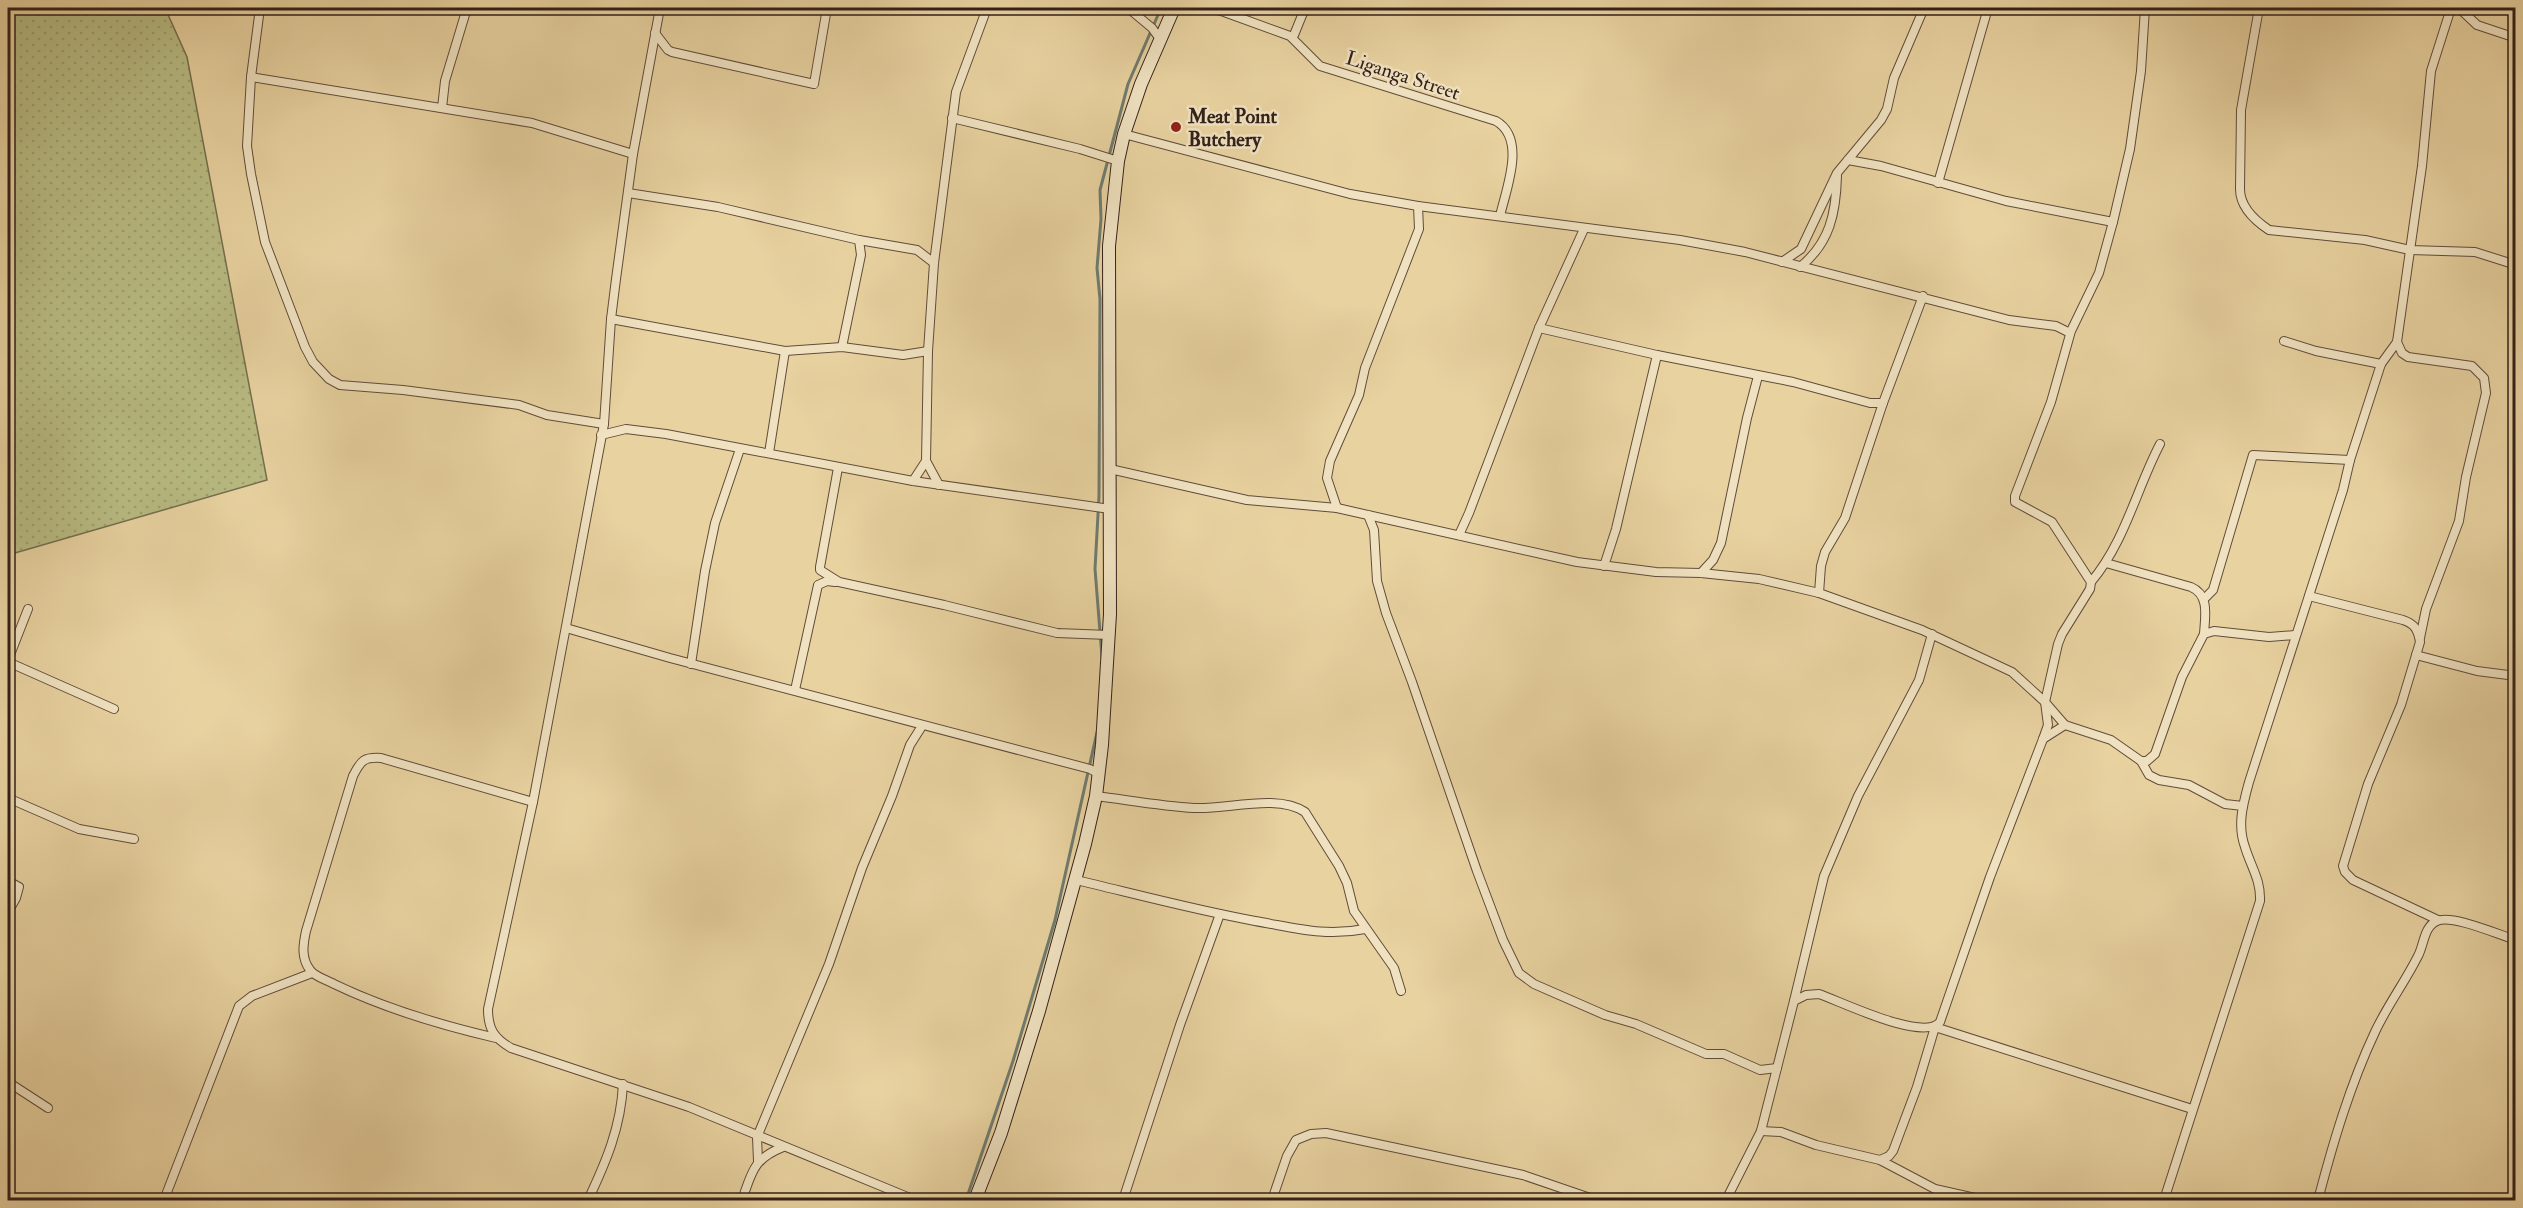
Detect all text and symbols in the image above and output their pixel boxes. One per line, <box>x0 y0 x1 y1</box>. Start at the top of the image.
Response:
street label: Liganga Street <box>1343 45 1464 106</box>
place label: Meat Point Butchery <box>1187 104 1278 153</box>
marker: Meat Point Butchery <box>1169 120 1183 134</box>

